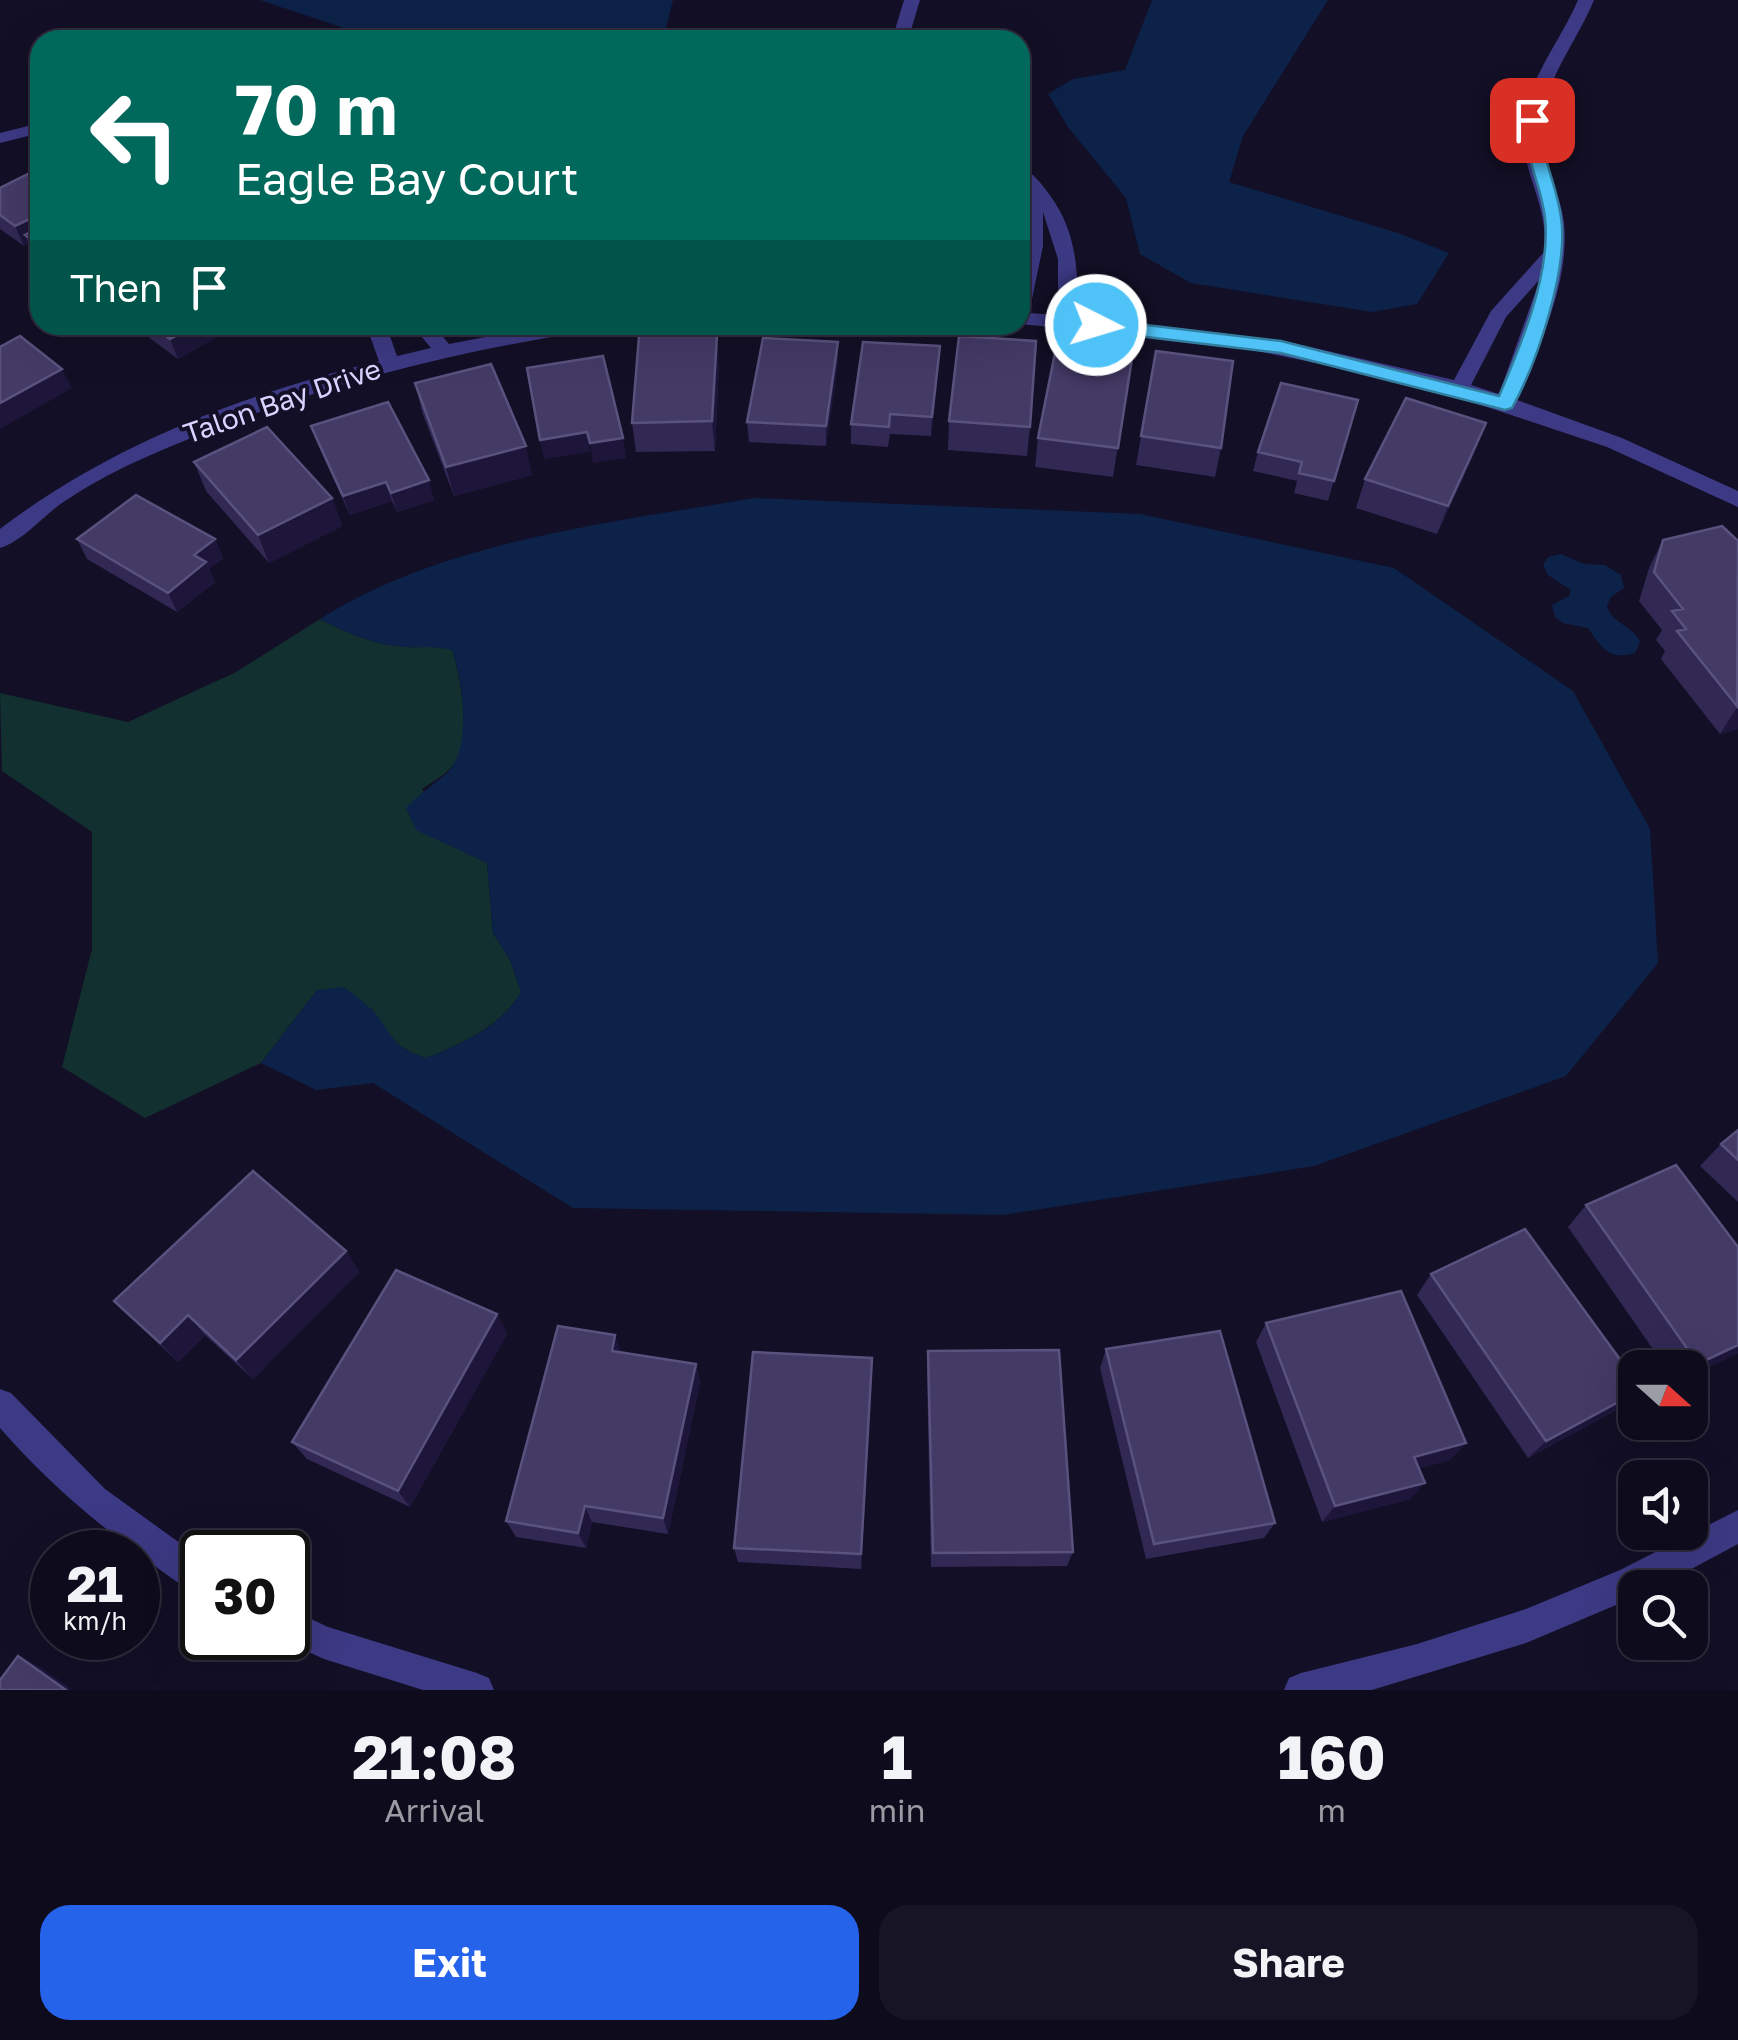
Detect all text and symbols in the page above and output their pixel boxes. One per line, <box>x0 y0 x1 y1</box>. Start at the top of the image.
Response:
text: 70 m <box>235 66 397 150</box>
icon: left <box>70 70 200 200</box>
pin <box>1490 78 1575 163</box>
icon: arrive <box>1505 93 1560 148</box>
text: Eagle Bay Court <box>235 151 579 205</box>
icon: arrive <box>182 260 237 315</box>
text: Then <box>70 265 162 310</box>
position arrow <box>1044 273 1148 377</box>
street label: Talon Bay Drive <box>179 351 385 450</box>
north arrow <box>1618 1350 1708 1440</box>
map controls <box>1618 1350 1708 1660</box>
button: sound <box>1618 1460 1708 1550</box>
speed limit sign: 30 <box>180 1530 310 1660</box>
text: 21 <box>67 1553 123 1613</box>
button: search <box>1618 1570 1708 1660</box>
text: km/h <box>63 1605 127 1636</box>
text: 21:08 <box>352 1720 516 1792</box>
text: 1 <box>882 1720 913 1792</box>
text: 160 <box>1278 1720 1386 1792</box>
text: Arrival <box>384 1791 485 1829</box>
text: min <box>869 1791 925 1829</box>
text: m <box>1318 1791 1346 1829</box>
button: Exit <box>40 1905 859 2020</box>
button: Share <box>879 1905 1698 2020</box>

